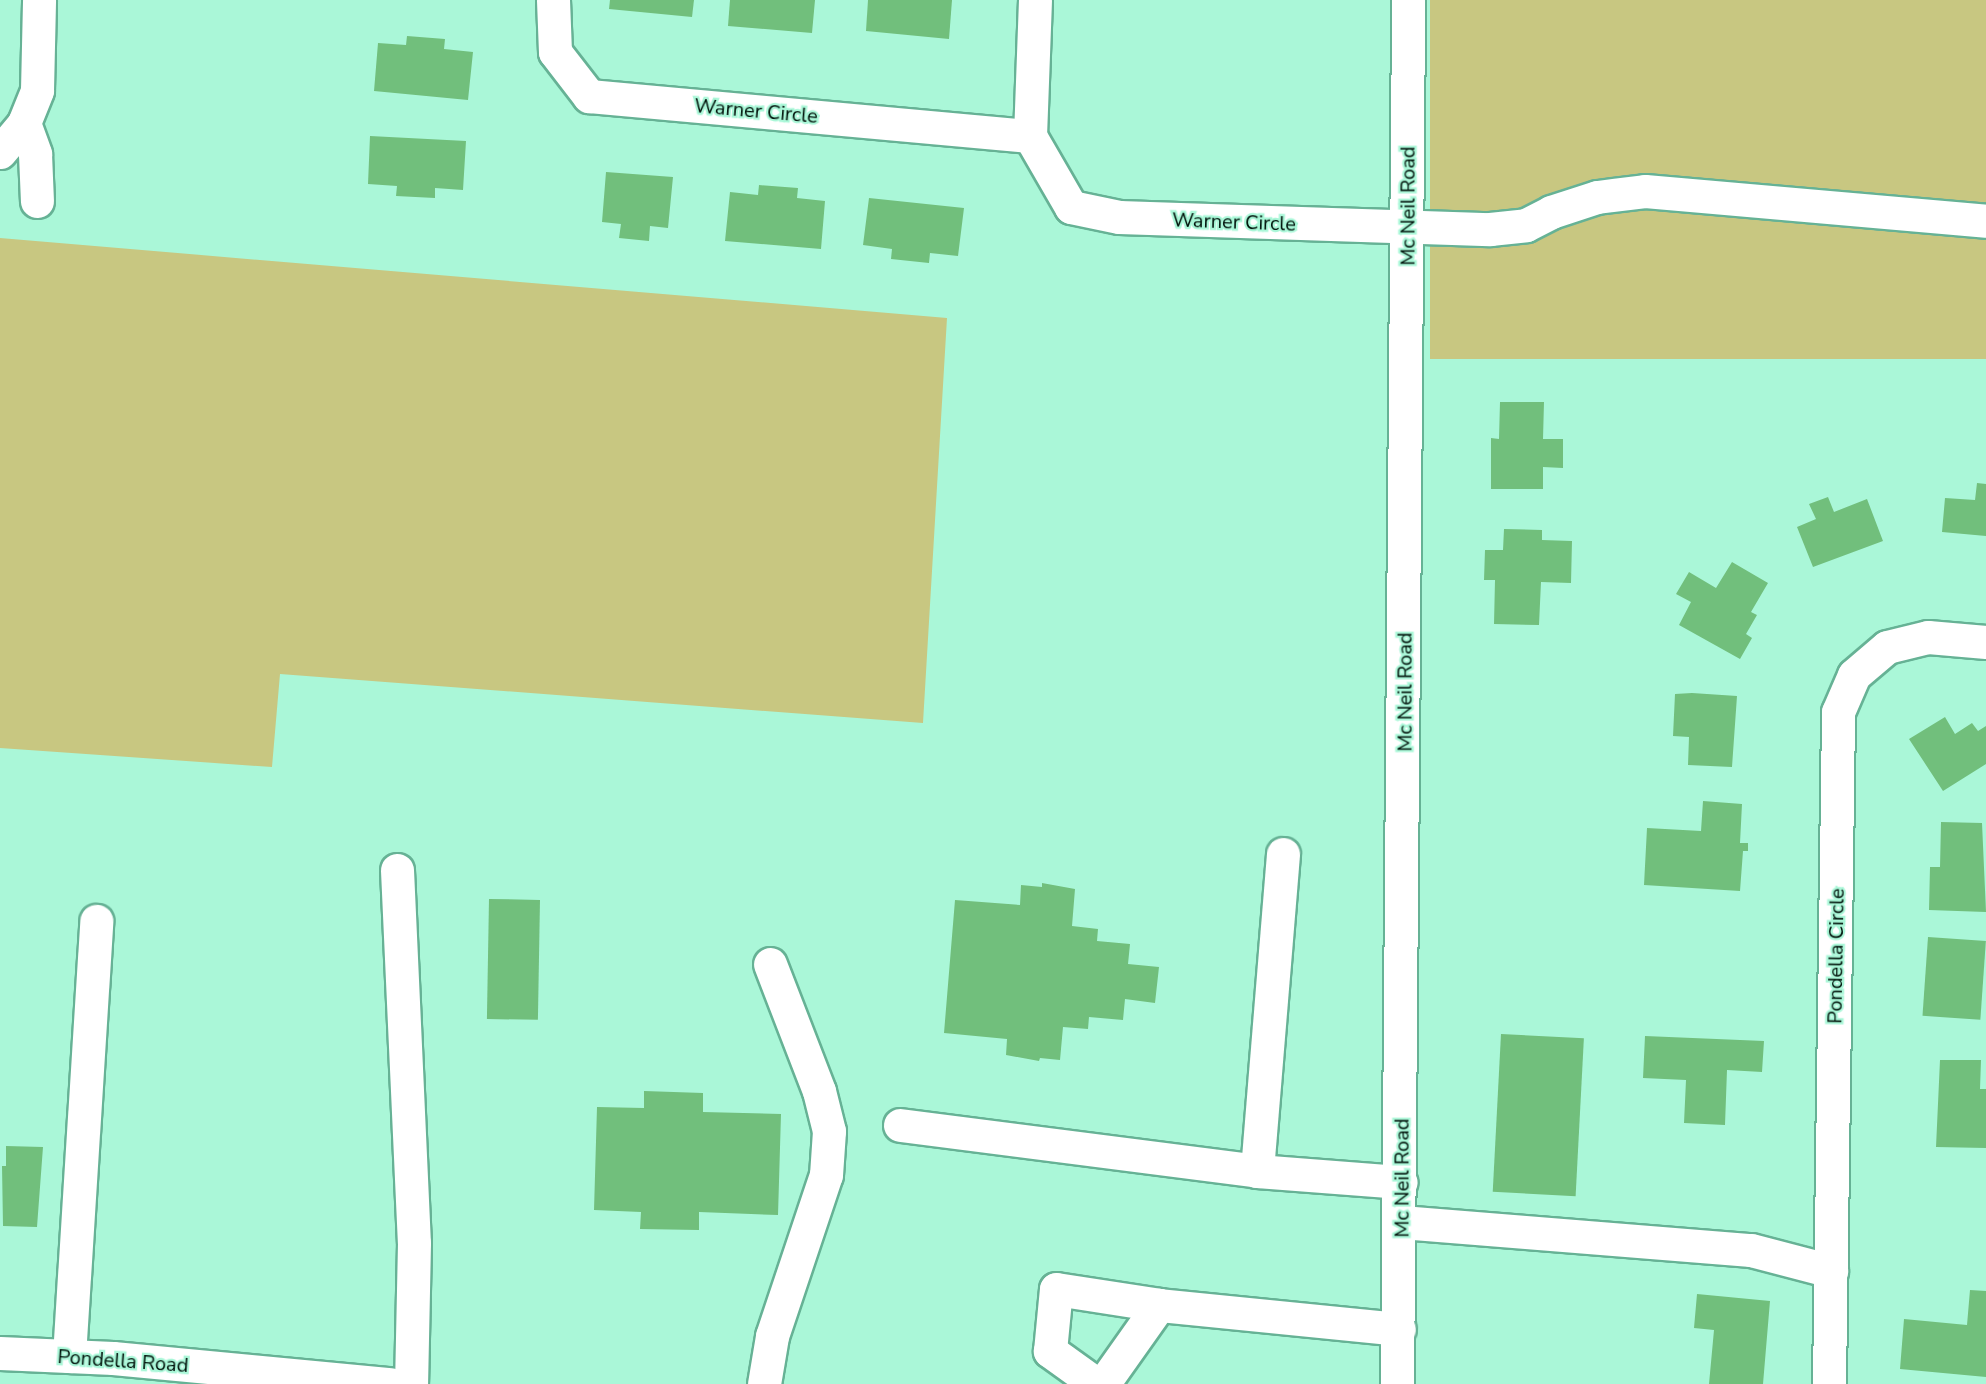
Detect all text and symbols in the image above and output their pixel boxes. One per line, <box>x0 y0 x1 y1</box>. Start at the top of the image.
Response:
street label: Warner Circle <box>693 94 819 128</box>
street label: Mc Neil Road <box>1396 146 1420 266</box>
street label: Warner Circle <box>1172 208 1296 236</box>
street label: Mc Neil Road <box>1393 632 1417 752</box>
street label: Pondella Circle <box>1823 888 1849 1024</box>
street label: Mc Neil Road <box>1390 1118 1414 1238</box>
street label: Pondella Road <box>57 1344 189 1378</box>

